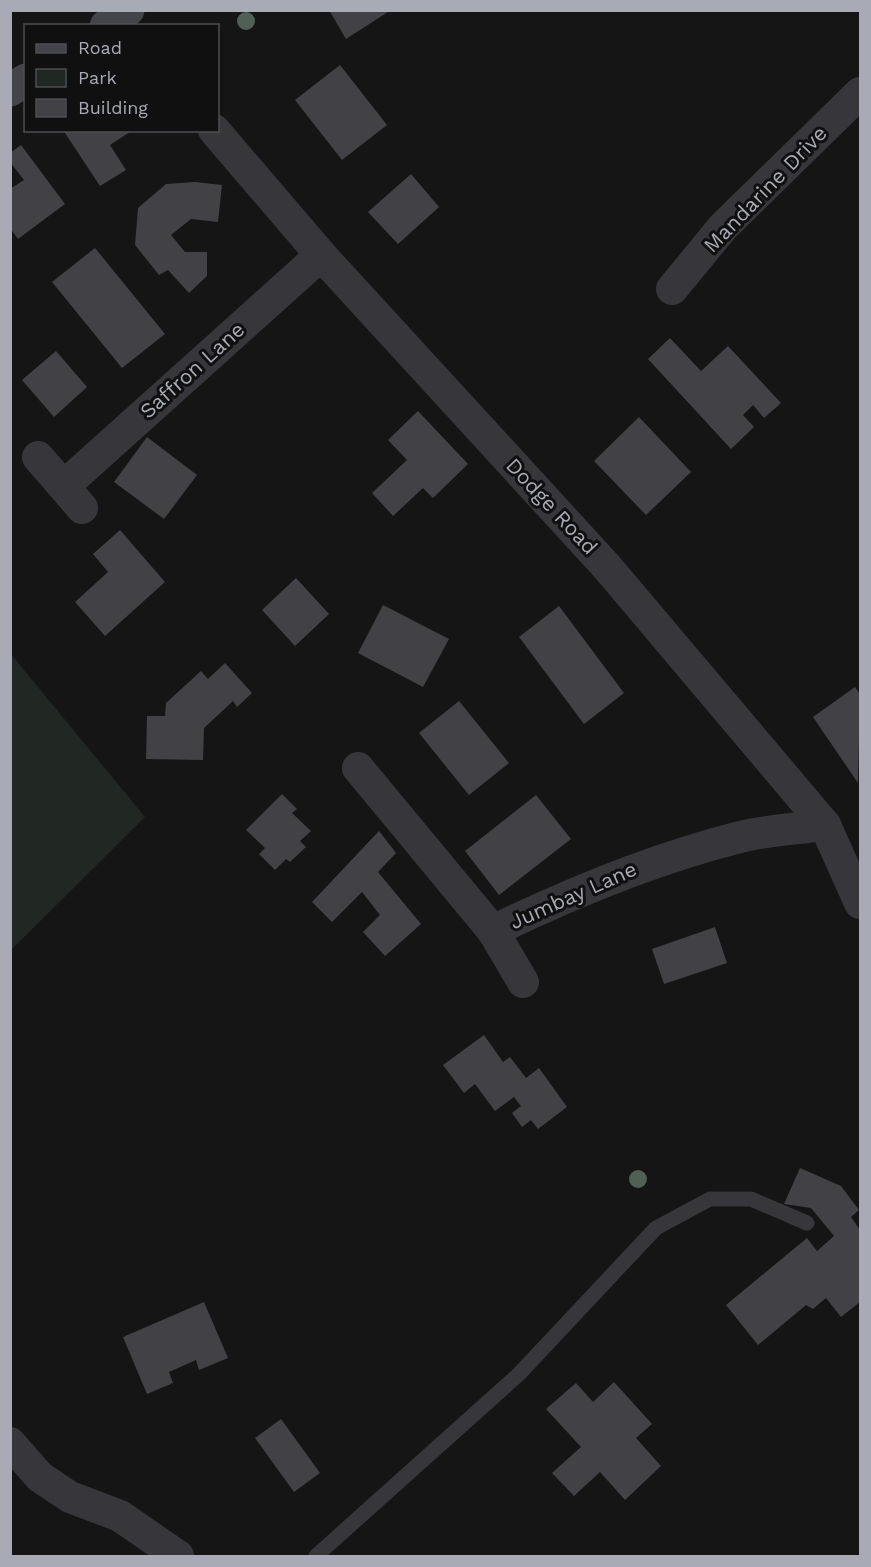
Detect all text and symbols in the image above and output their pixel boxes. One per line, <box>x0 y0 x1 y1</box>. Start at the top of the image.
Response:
legend <box>24 24 219 132</box>
text: Road <box>78 37 122 58</box>
text: Park <box>78 67 117 88</box>
text: Building <box>78 97 148 118</box>
street label: Mandarine Drive <box>698 120 832 258</box>
street label: Saffron Lane <box>135 317 249 423</box>
street label: Dodge Road <box>501 453 603 559</box>
street label: Jumbay Lane <box>506 856 640 934</box>

